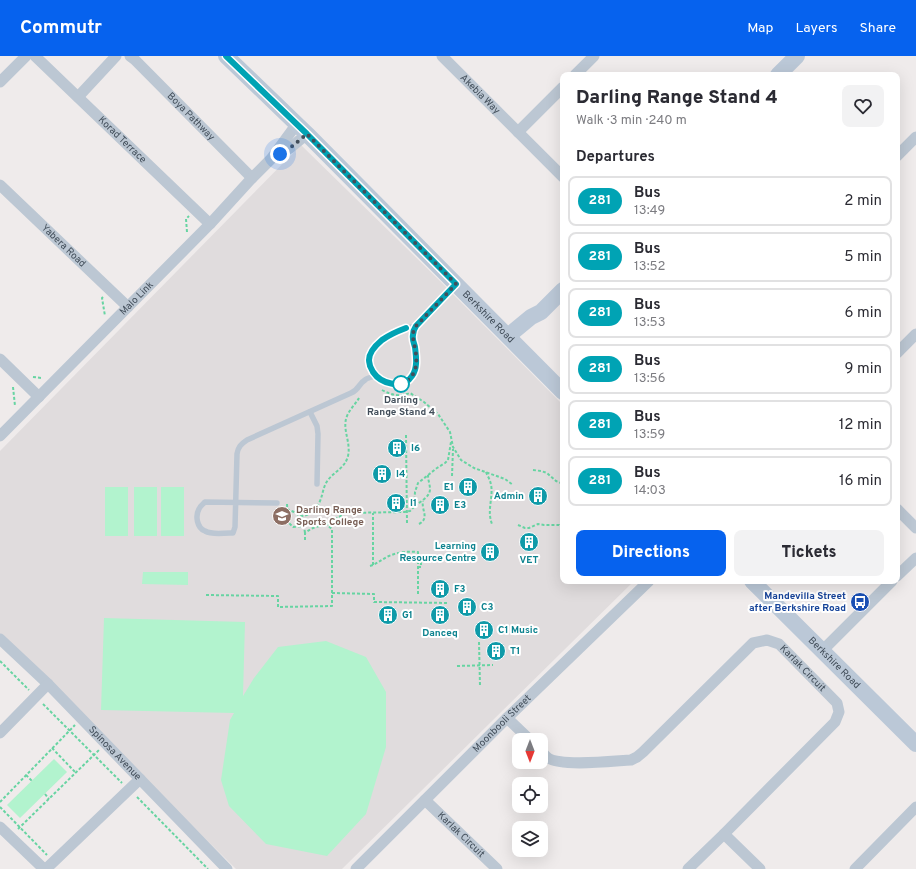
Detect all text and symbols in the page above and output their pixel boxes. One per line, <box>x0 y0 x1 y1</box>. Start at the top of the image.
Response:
text: Commutr <box>20 16 102 40</box>
text: Map <box>747 20 773 37</box>
text: Layers <box>795 20 837 37</box>
text: Share <box>859 20 896 37</box>
street label: Akebia Way <box>457 71 503 117</box>
button: heart <box>842 85 884 127</box>
text: Darling Range Stand 4 <box>576 86 778 110</box>
street label: Boya Pathway <box>164 90 218 143</box>
street label: Korad Terrace <box>95 113 149 166</box>
text: Walk · 3 min · 240 m <box>576 113 687 129</box>
your location <box>270 144 290 164</box>
text: Departures <box>576 148 655 167</box>
text: Bus <box>634 184 661 203</box>
text: 281 <box>589 192 611 209</box>
text: 2 min <box>844 192 882 211</box>
text: 13:49 <box>634 203 665 219</box>
street label: Yabera Road <box>39 221 89 270</box>
text: Bus <box>634 240 661 259</box>
text: 281 <box>589 248 611 265</box>
text: 5 min <box>844 248 882 267</box>
text: 13:52 <box>634 259 666 275</box>
street label: Malo Link <box>117 278 156 318</box>
street label: Berkshire Road <box>460 288 517 346</box>
text: Bus <box>634 296 661 315</box>
text: 281 <box>589 304 611 321</box>
text: 6 min <box>845 304 882 323</box>
text: 13:53 <box>634 315 666 331</box>
text: Bus <box>634 352 661 371</box>
text: 281 <box>589 360 611 377</box>
text: 9 min <box>845 360 882 379</box>
text: 13:56 <box>634 371 665 387</box>
marker: Darling Range Stand 4 <box>392 375 410 393</box>
place label: Darling Range Stand 4 <box>367 394 435 419</box>
text: Bus <box>634 408 661 427</box>
text: 281 <box>589 416 611 433</box>
text: 12 min <box>839 416 882 435</box>
text: 13:59 <box>634 427 665 443</box>
building icon: I6 <box>386 437 408 459</box>
place label: I6 <box>411 442 420 455</box>
building icon: I4 <box>371 463 393 485</box>
text: Bus <box>634 464 661 483</box>
place label: I4 <box>396 468 405 481</box>
text: 281 <box>589 472 611 489</box>
text: 16 min <box>839 472 882 491</box>
building icon: E1 <box>457 476 479 498</box>
place label: E1 <box>444 481 454 494</box>
text: 14:03 <box>634 483 666 499</box>
building icon: Admin <box>527 485 549 507</box>
place label: Admin <box>494 490 524 503</box>
building icon: I1 <box>385 492 407 514</box>
building icon: E3 <box>429 494 451 516</box>
place label: I1 <box>410 497 417 510</box>
place label: E3 <box>454 499 466 512</box>
place label: Darling Range Sports College <box>296 504 364 529</box>
school or university icon: Darling Range Sports College <box>271 505 293 527</box>
button: Directions <box>576 530 726 576</box>
button: Tickets <box>734 530 884 576</box>
building icon: VET <box>518 531 540 553</box>
place label: Learning Resource Centre <box>399 540 476 565</box>
building icon: Learning Resource Centre <box>479 541 501 563</box>
place label: VET <box>520 554 538 567</box>
building icon: F3 <box>429 578 451 600</box>
place label: F3 <box>454 583 466 596</box>
place label: Mandevilla Street after Berkshire Road <box>749 590 846 615</box>
bus stop icon: Mandevilla Street after Berkshire Road <box>849 591 871 613</box>
building icon: C3 <box>456 596 478 618</box>
place label: C3 <box>481 601 493 614</box>
building icon: G1 <box>377 604 399 626</box>
building icon: Danceq <box>429 604 451 626</box>
place label: G1 <box>402 609 413 622</box>
building icon: C1 Music <box>473 619 495 641</box>
place label: C1 Music <box>498 624 538 637</box>
place label: Danceq <box>422 627 458 640</box>
street label: Berkshire Road <box>805 634 863 692</box>
building icon: T1 <box>485 640 507 662</box>
street label: Karlak Circuit <box>777 642 829 695</box>
place label: T1 <box>510 645 520 658</box>
street label: Moonbooli Street <box>470 692 534 755</box>
street label: Spinosa Avenue <box>86 723 144 783</box>
north arrow <box>512 733 548 769</box>
map controls <box>512 733 548 857</box>
button: locate <box>512 777 548 813</box>
street label: Karlak Circuit <box>435 809 488 860</box>
button: layers <box>512 821 548 857</box>

